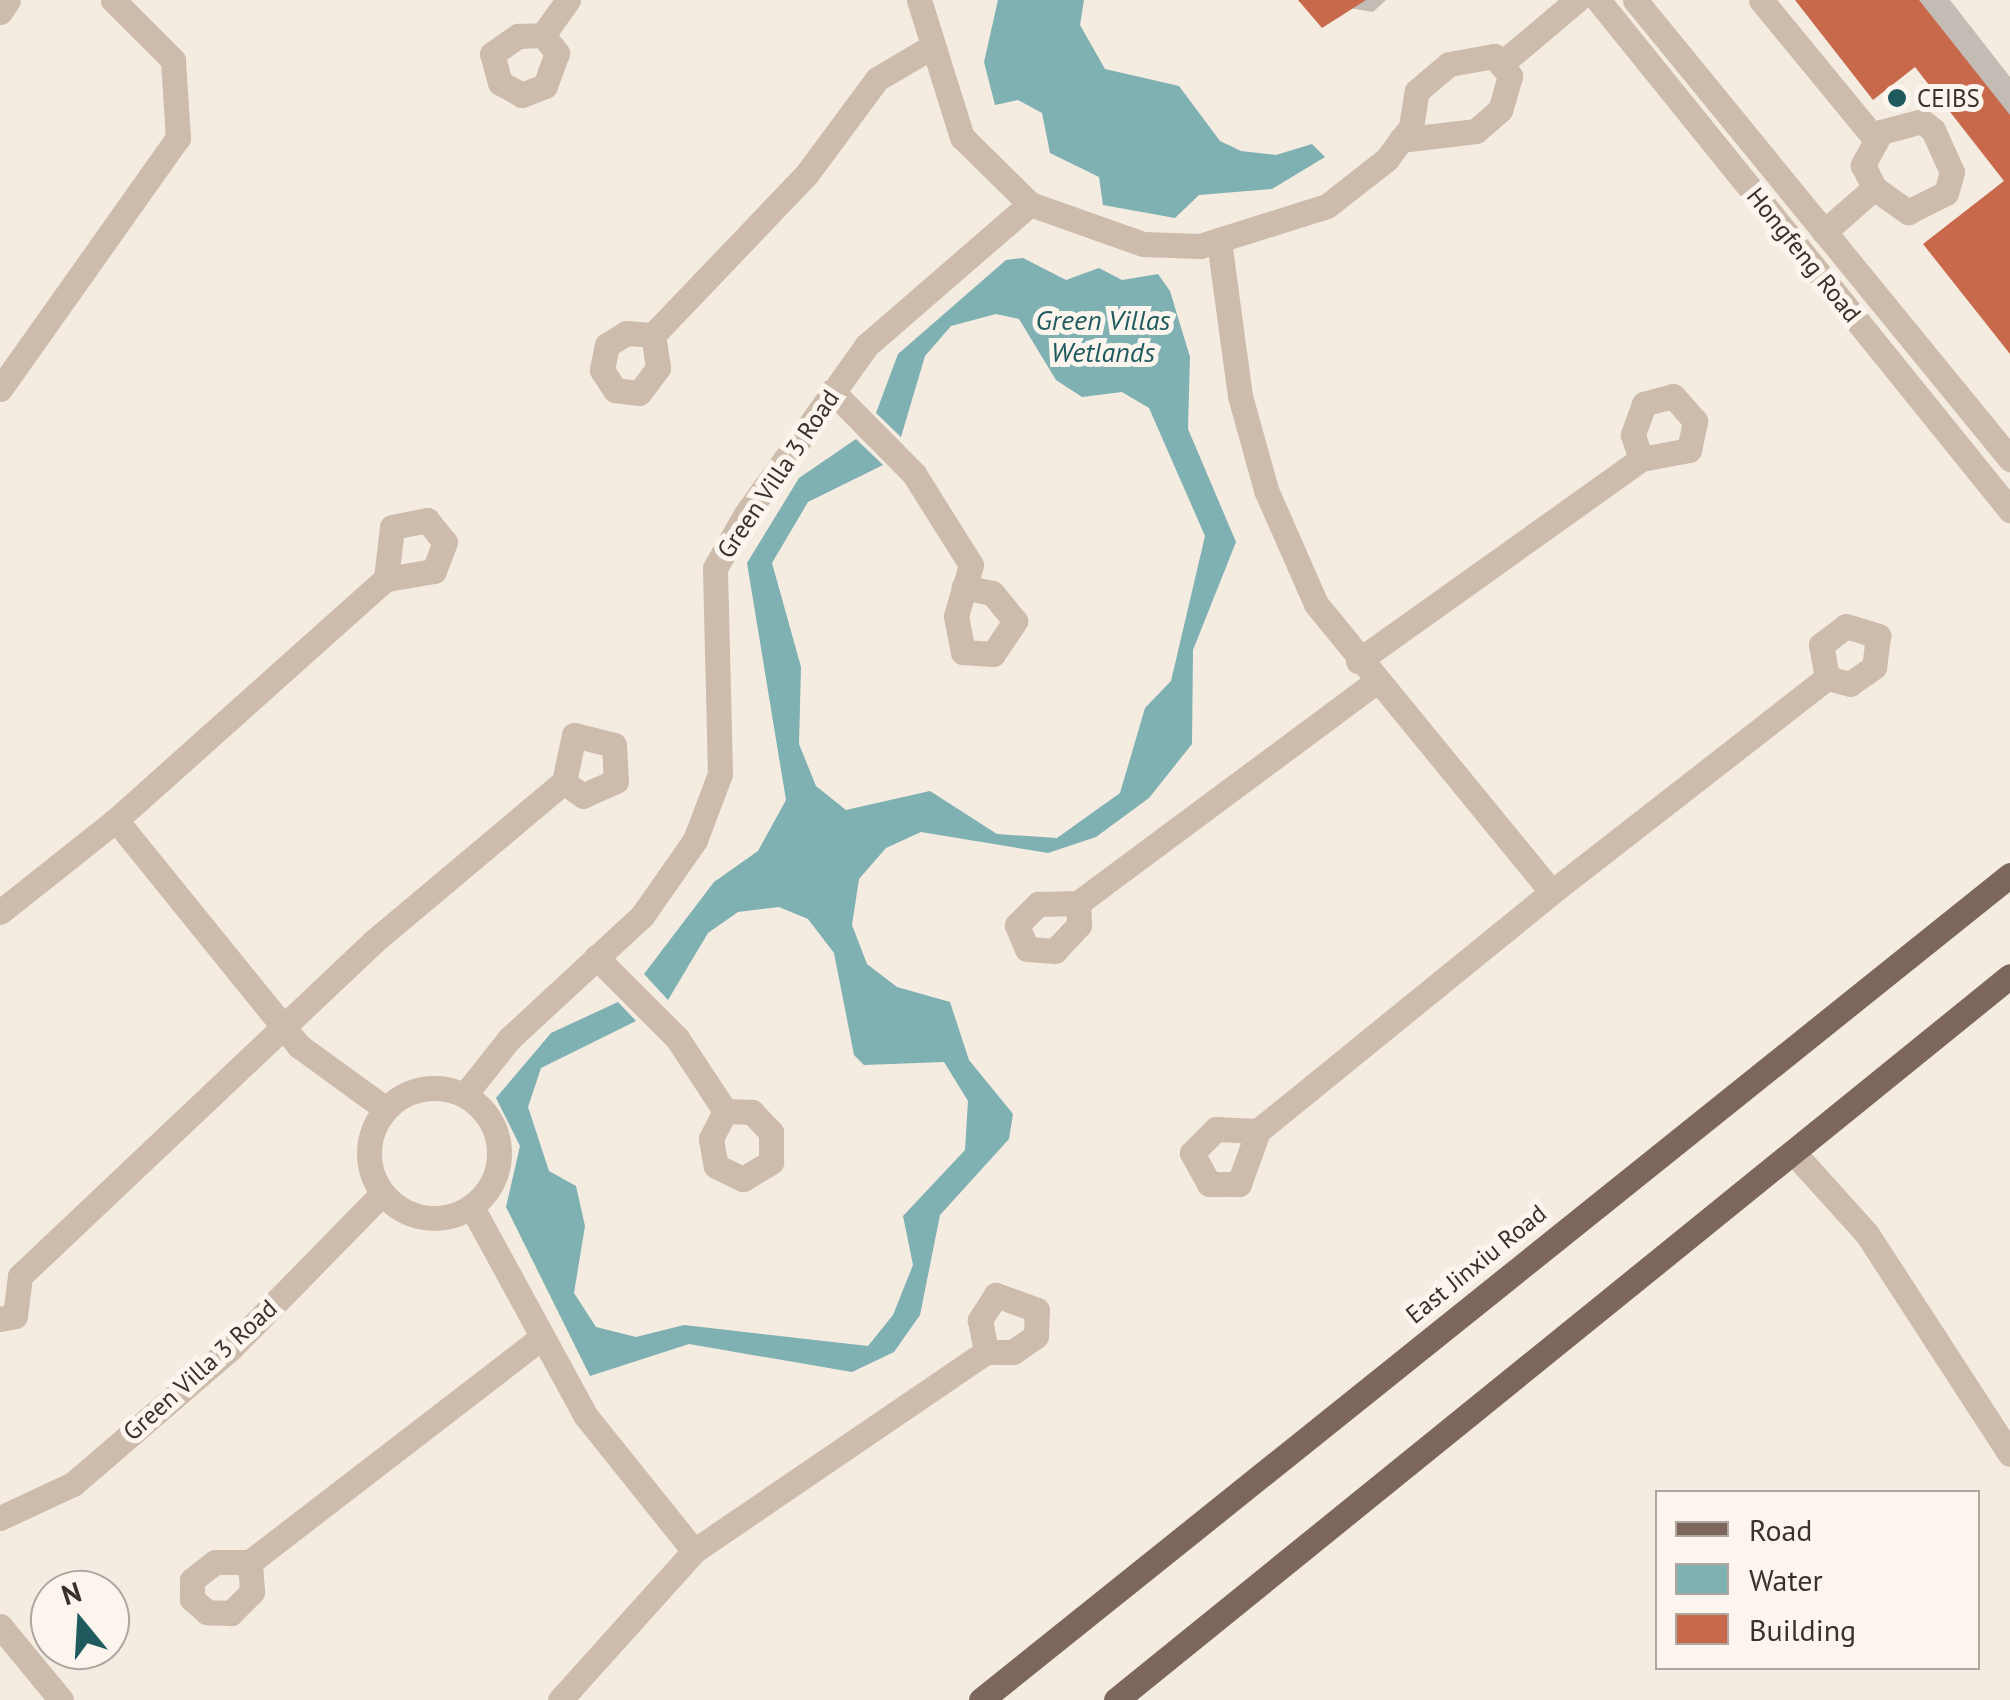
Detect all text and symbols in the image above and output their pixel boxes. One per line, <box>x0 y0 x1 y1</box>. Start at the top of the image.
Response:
place label: CEIBS <box>1917 83 1980 113</box>
marker: CEIBS <box>1886 87 1908 109</box>
street label: Hongfeng Road <box>1741 182 1867 328</box>
water label: Green Villas Wetlands <box>1035 303 1171 369</box>
street label: Green Villa 3 Road <box>710 384 846 564</box>
street label: East Jinxiu Road <box>1400 1198 1552 1330</box>
street label: Green Villa 3 Road <box>117 1293 283 1447</box>
legend <box>1655 1490 1980 1670</box>
text: Road <box>1749 1510 1813 1549</box>
text: Water <box>1749 1560 1823 1599</box>
north arrow <box>30 1570 130 1670</box>
text: N <box>57 1572 86 1613</box>
text: Building <box>1749 1610 1856 1649</box>

